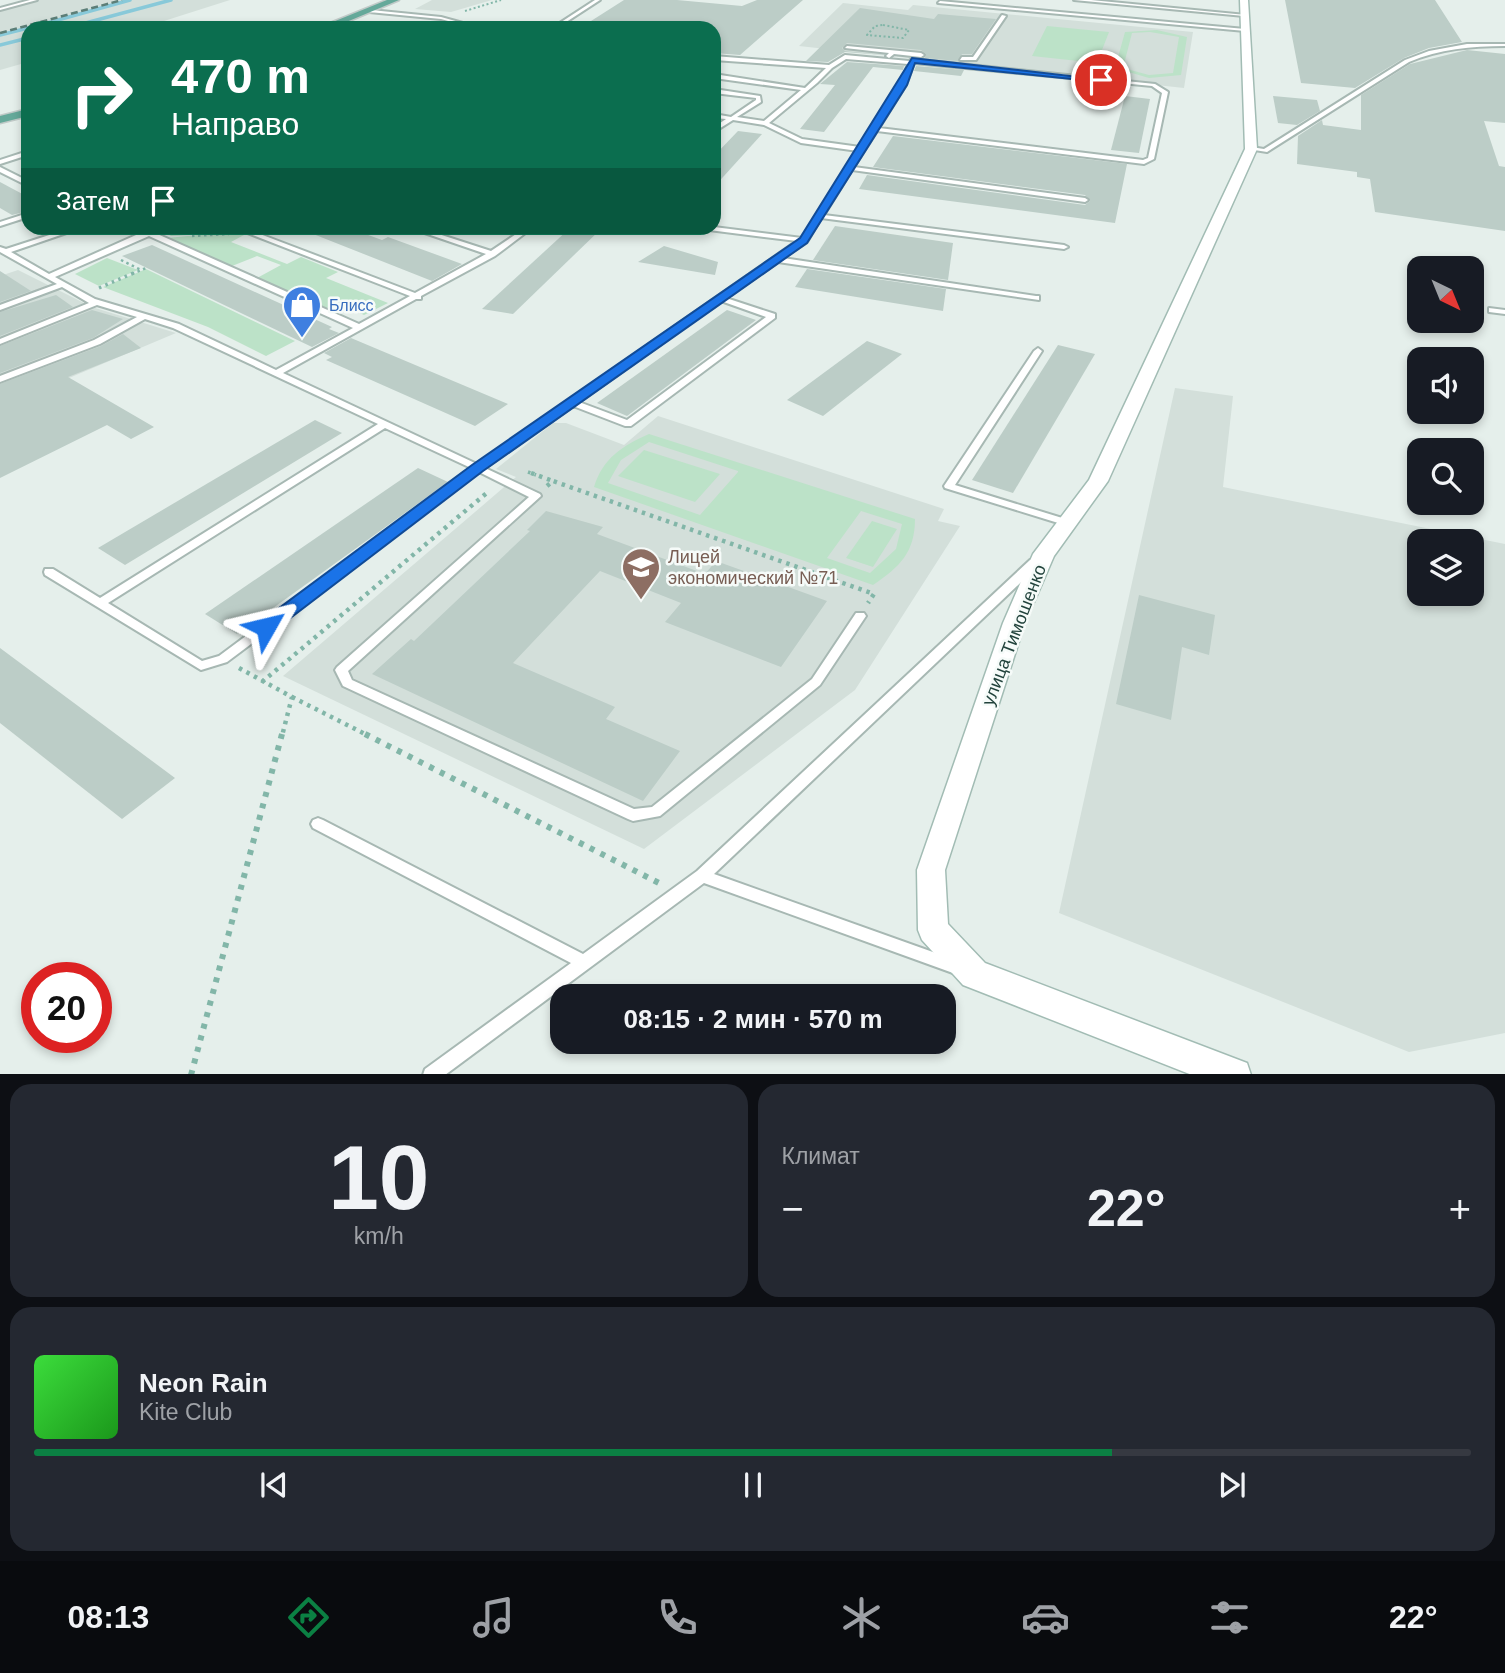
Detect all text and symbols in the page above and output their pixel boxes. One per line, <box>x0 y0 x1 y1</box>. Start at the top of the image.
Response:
icon: right <box>56 49 147 140</box>
text: 470 m <box>171 49 310 103</box>
pin <box>1071 50 1131 110</box>
icon: arrive <box>1082 61 1120 99</box>
text: Направо <box>171 106 299 142</box>
icon: arrive <box>144 182 182 220</box>
text: Затем <box>56 186 130 216</box>
north arrow <box>1407 256 1484 332</box>
map controls <box>1407 256 1484 606</box>
shop icon: Блисс <box>281 284 323 339</box>
place label: Блисс <box>329 297 374 314</box>
button: sound <box>1407 347 1484 424</box>
button: search <box>1407 438 1484 515</box>
button: layers <box>1407 529 1484 606</box>
school or university icon: Лицей экономический №71 <box>620 546 662 601</box>
place label: Лицей экономический №71 <box>668 547 838 588</box>
street label: улица Тимошенко <box>978 562 1050 708</box>
position arrow <box>229 590 303 664</box>
speed limit sign: 20 <box>21 962 112 1053</box>
text: 08:15 · 2 мин · 570 m <box>623 1004 883 1034</box>
text: 10 <box>328 1127 429 1228</box>
text: Климат <box>782 1143 860 1169</box>
text: 22° <box>1087 1179 1166 1237</box>
text: − <box>782 1188 804 1230</box>
text: + <box>1449 1188 1471 1230</box>
text: km/h <box>354 1223 404 1249</box>
text: Neon Rain <box>139 1368 268 1398</box>
text: Kite Club <box>139 1399 232 1425</box>
icon: previous <box>255 1466 293 1504</box>
icon: pause <box>734 1466 772 1504</box>
icon: next <box>1213 1466 1251 1504</box>
icon: directions <box>284 1593 333 1642</box>
icon: music <box>469 1593 518 1642</box>
icon: phone <box>653 1593 702 1642</box>
icon: climate <box>837 1593 886 1642</box>
icon: car <box>1021 1593 1070 1642</box>
icon: filters <box>1205 1593 1254 1642</box>
text: 08:13 <box>68 1599 149 1635</box>
text: 22° <box>1389 1599 1437 1635</box>

